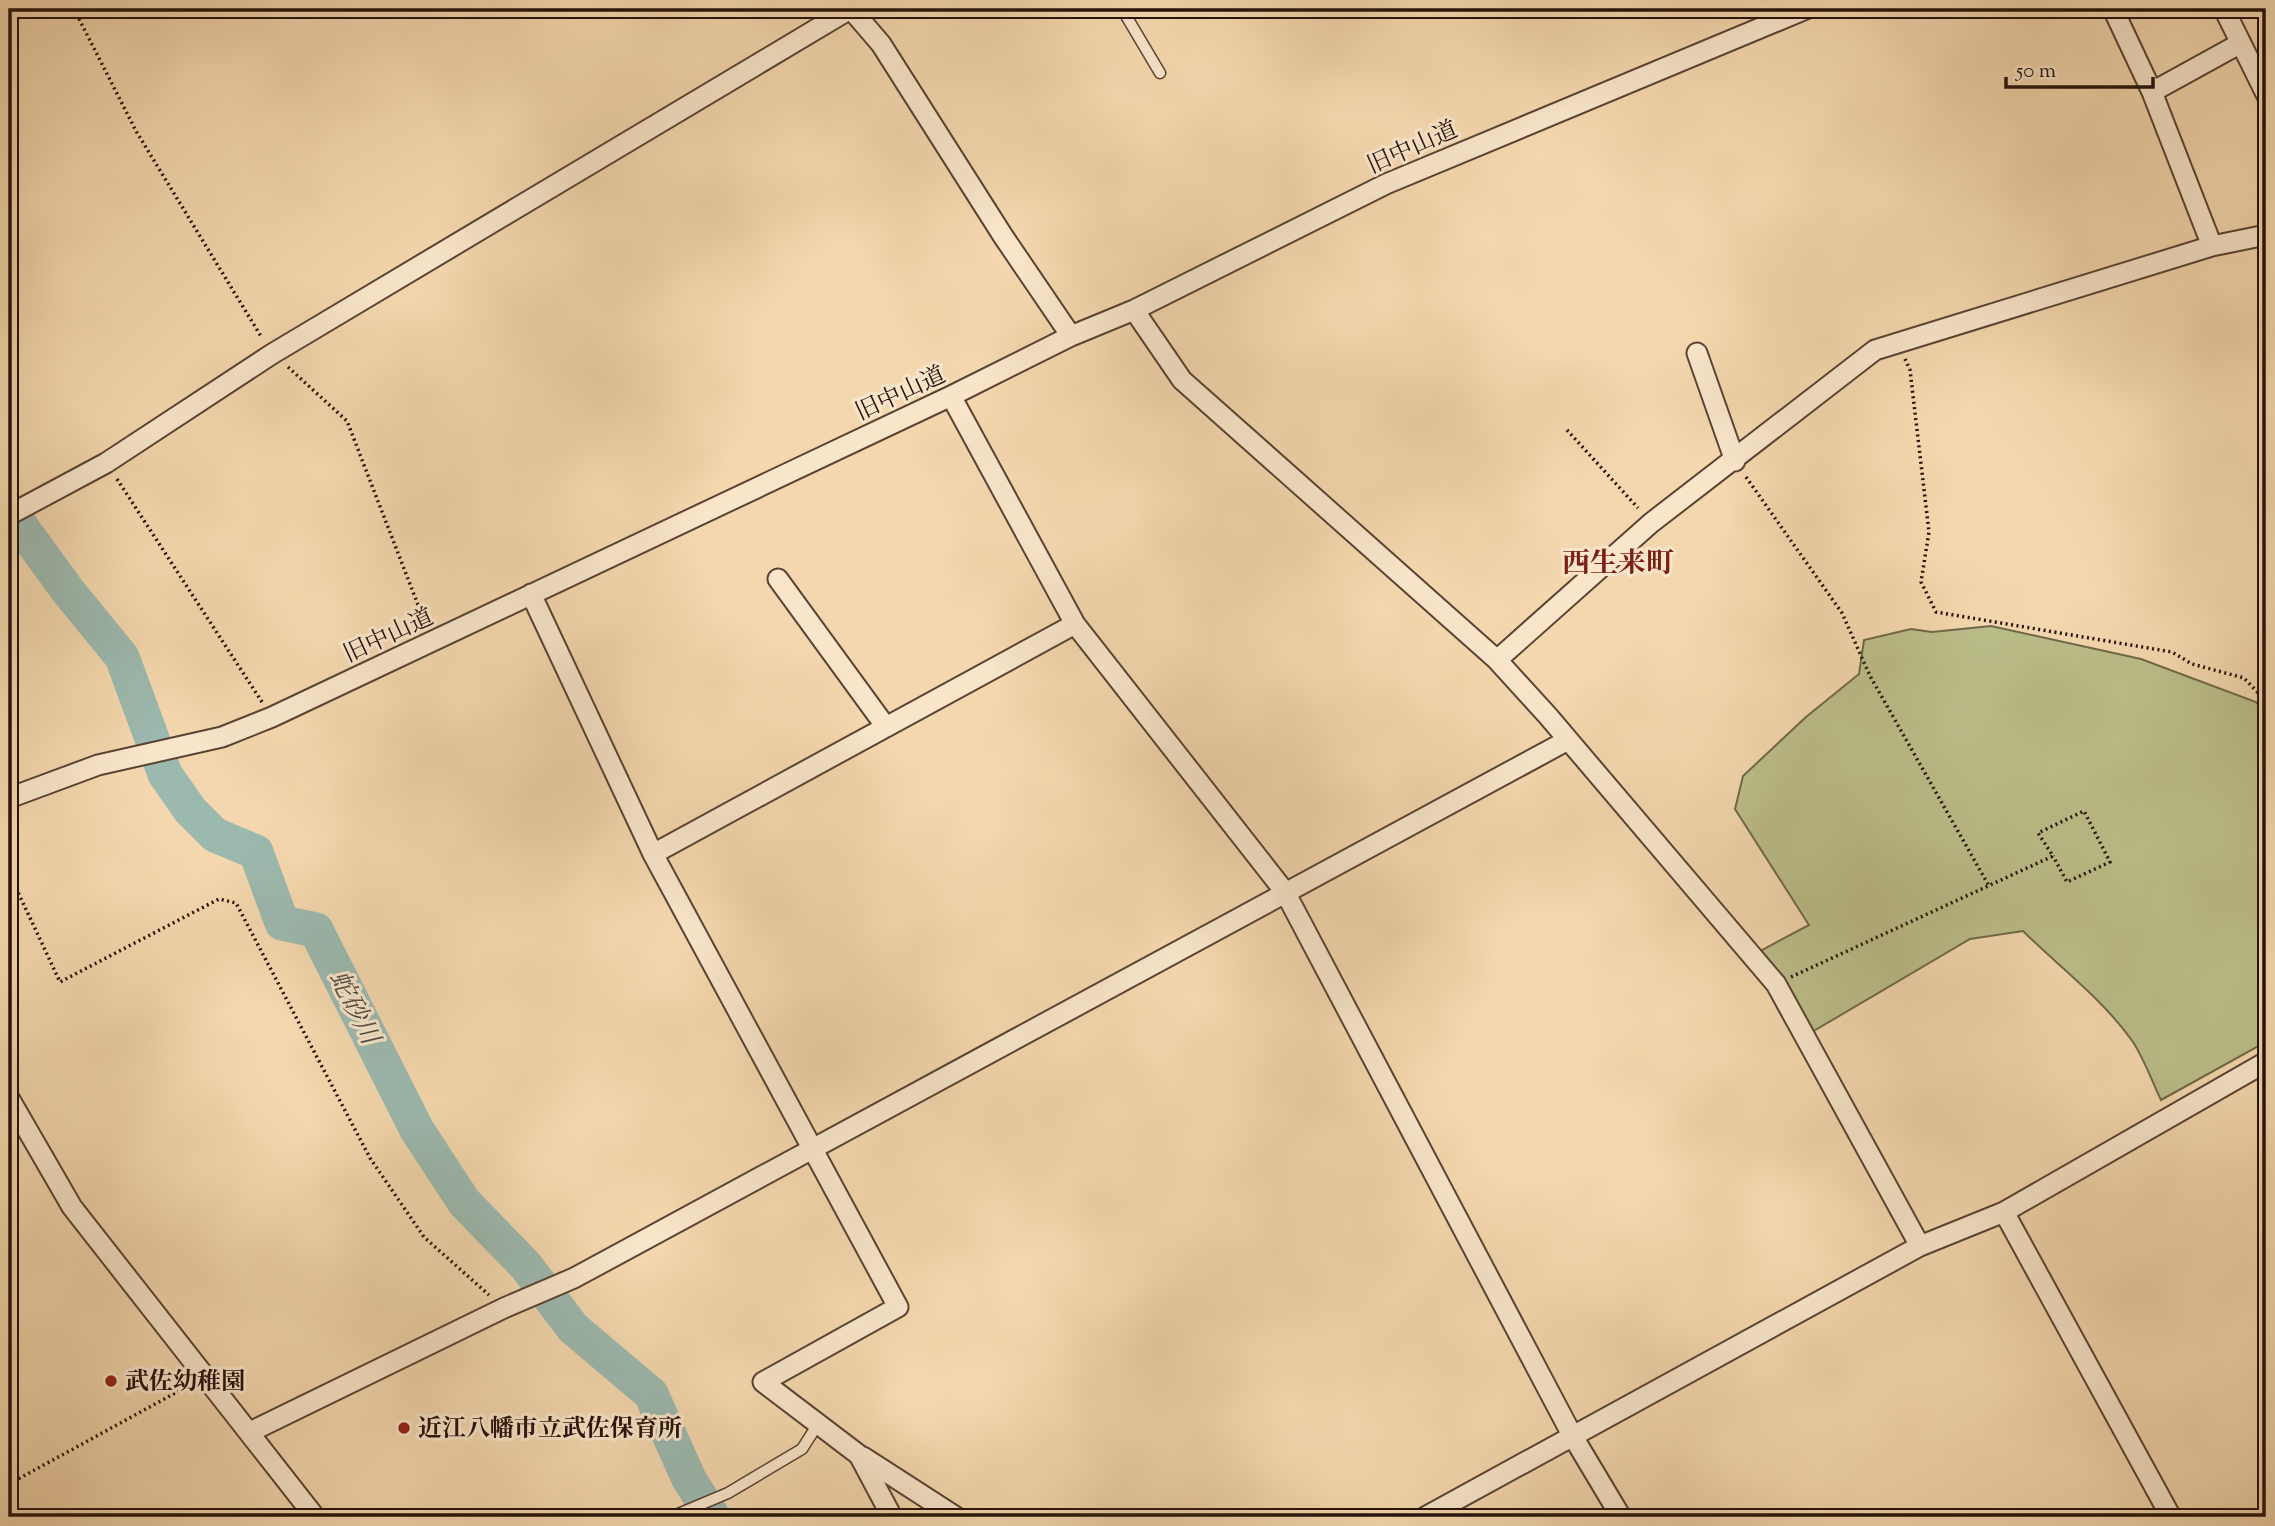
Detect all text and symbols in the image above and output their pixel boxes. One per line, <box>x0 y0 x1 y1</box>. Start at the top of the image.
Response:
scale bar <box>2006 46 2152 90</box>
text: 50 m <box>2015 57 2056 87</box>
street label: 旧中山道 <box>1362 114 1464 184</box>
street label: 旧中山道 <box>850 359 952 431</box>
district label: 西生来町 <box>1562 545 1674 585</box>
street label: 旧中山道 <box>338 601 440 673</box>
water label: 蛇砂川 <box>319 965 388 1054</box>
place label: 武佐幼稚園 <box>125 1366 245 1400</box>
marker: 武佐幼稚園 <box>103 1373 119 1389</box>
place label: 近江八幡市立武佐保育所 <box>418 1413 682 1447</box>
marker: 近江八幡市立武佐保育所 <box>396 1420 412 1436</box>

